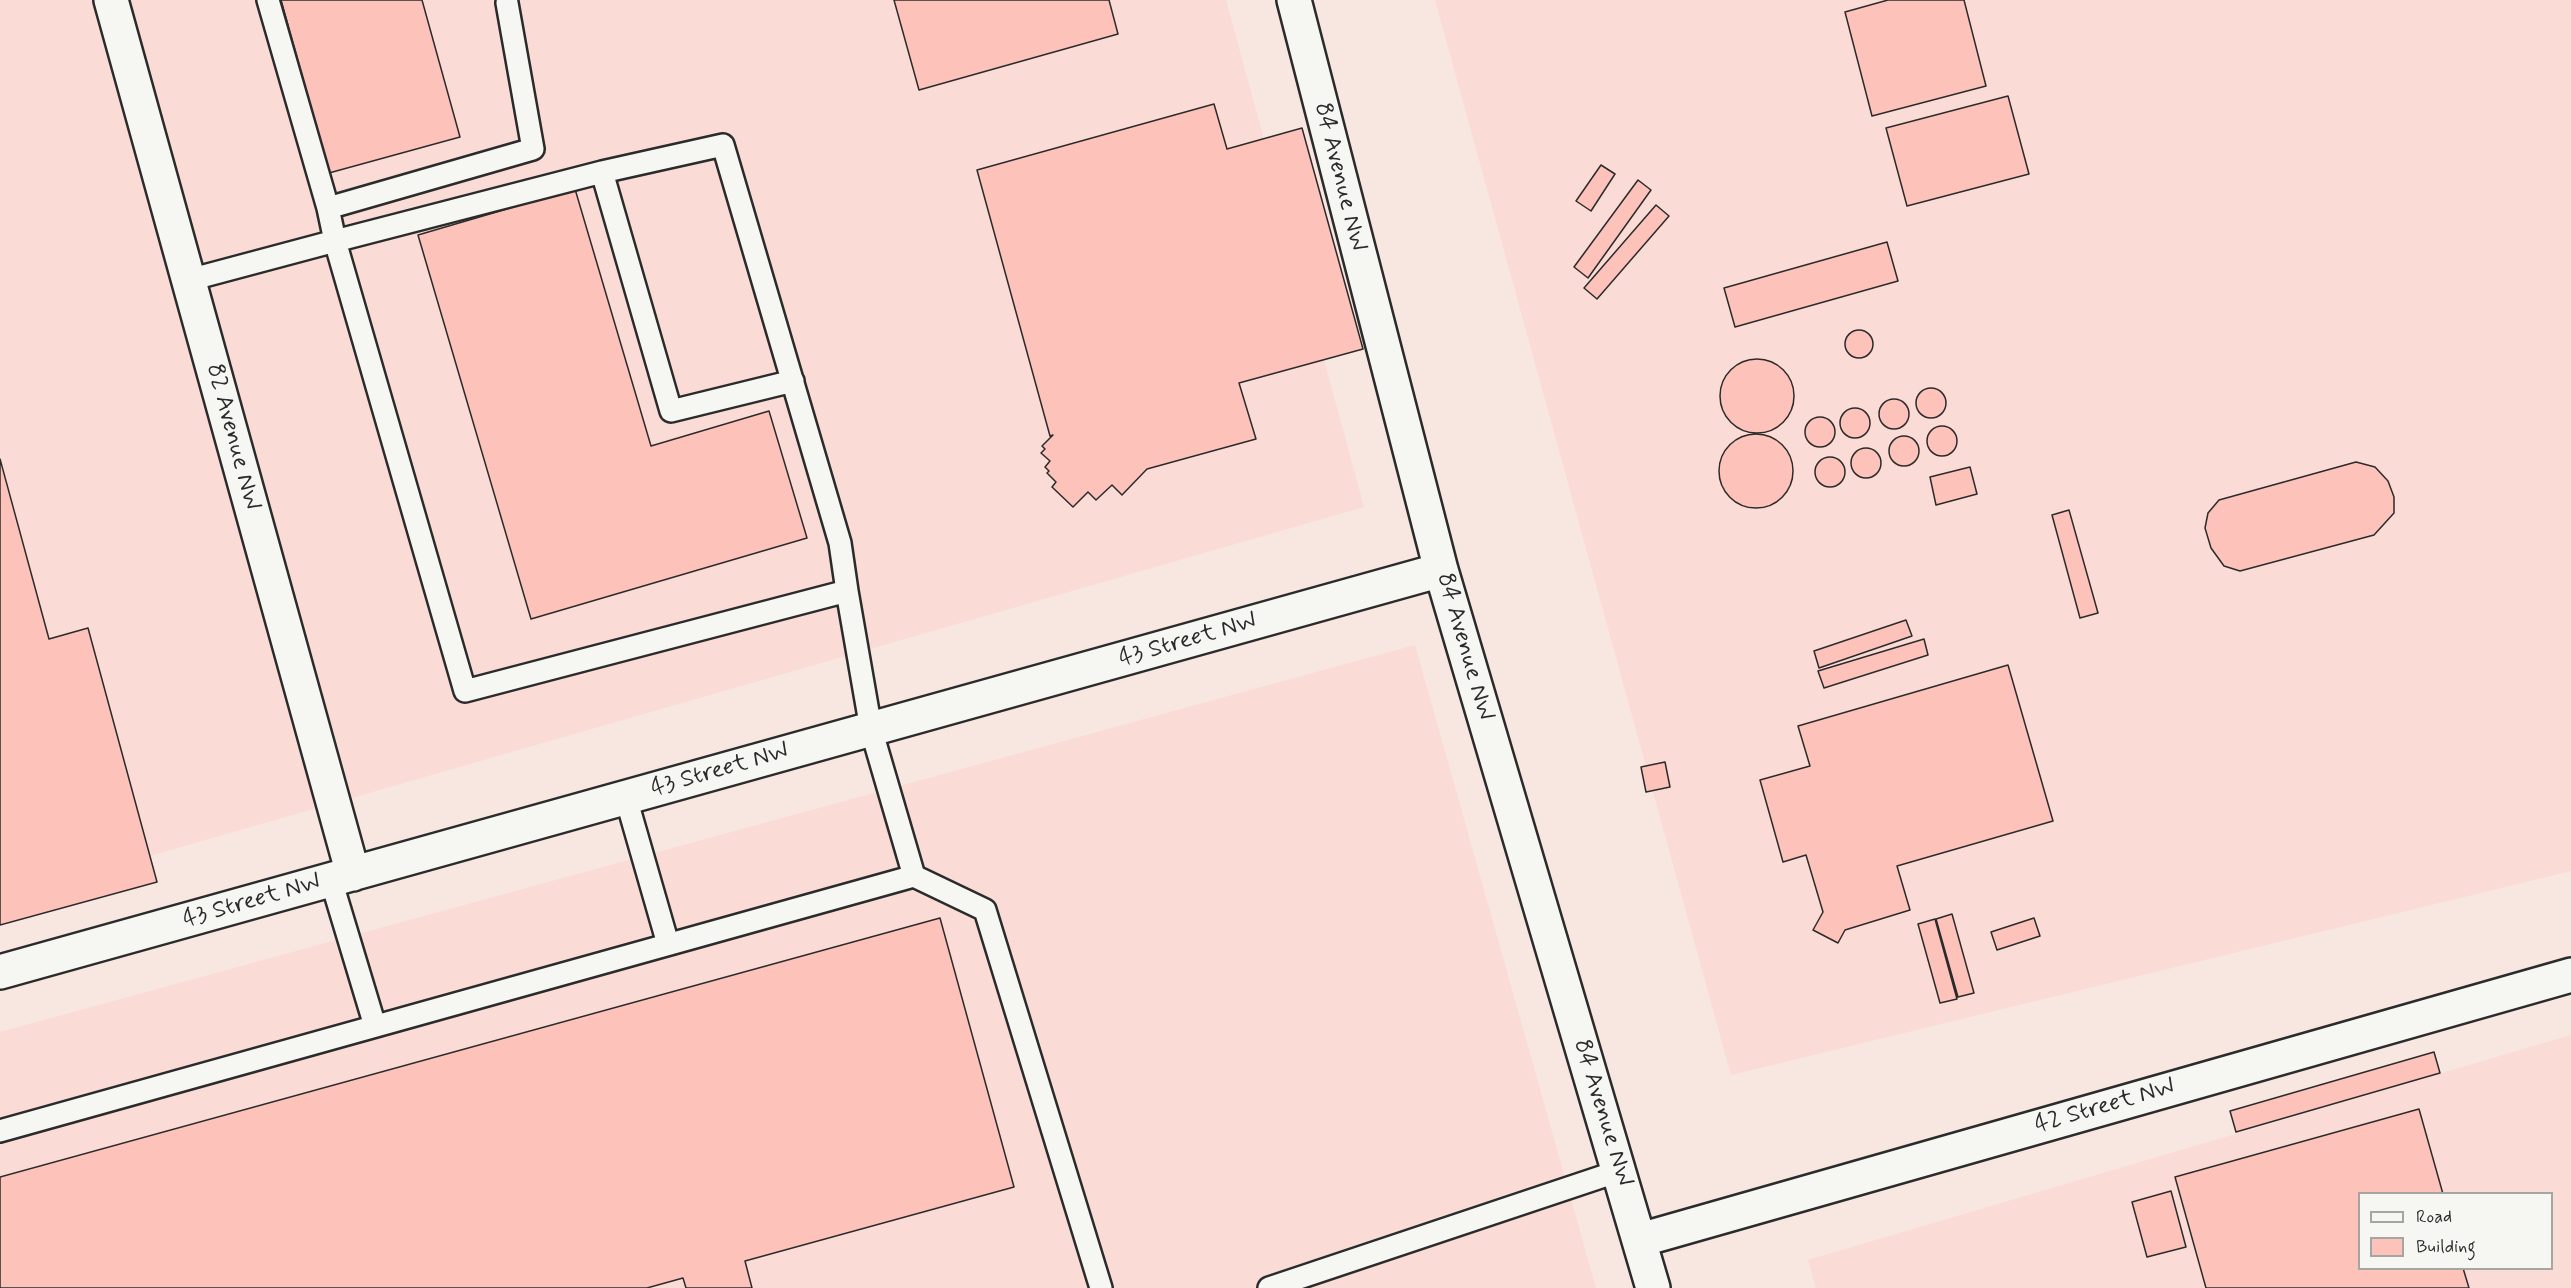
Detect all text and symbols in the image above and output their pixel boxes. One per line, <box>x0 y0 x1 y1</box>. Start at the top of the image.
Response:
street label: 84 Avenue NW <box>1307 100 1371 254</box>
street label: 82 Avenue NW <box>199 361 265 513</box>
street label: 84 Avenue NW <box>1429 570 1499 724</box>
street label: 43 Street NW <box>1116 608 1260 674</box>
street label: 43 Street NW <box>648 738 792 804</box>
street label: 43 Street NW <box>180 869 324 935</box>
street label: 84 Avenue NW <box>1566 1036 1638 1190</box>
street label: 42 Street NW <box>2032 1073 2178 1141</box>
legend <box>2358 1192 2553 1270</box>
text: Road <box>2416 1205 2452 1229</box>
text: Building <box>2416 1235 2476 1259</box>

